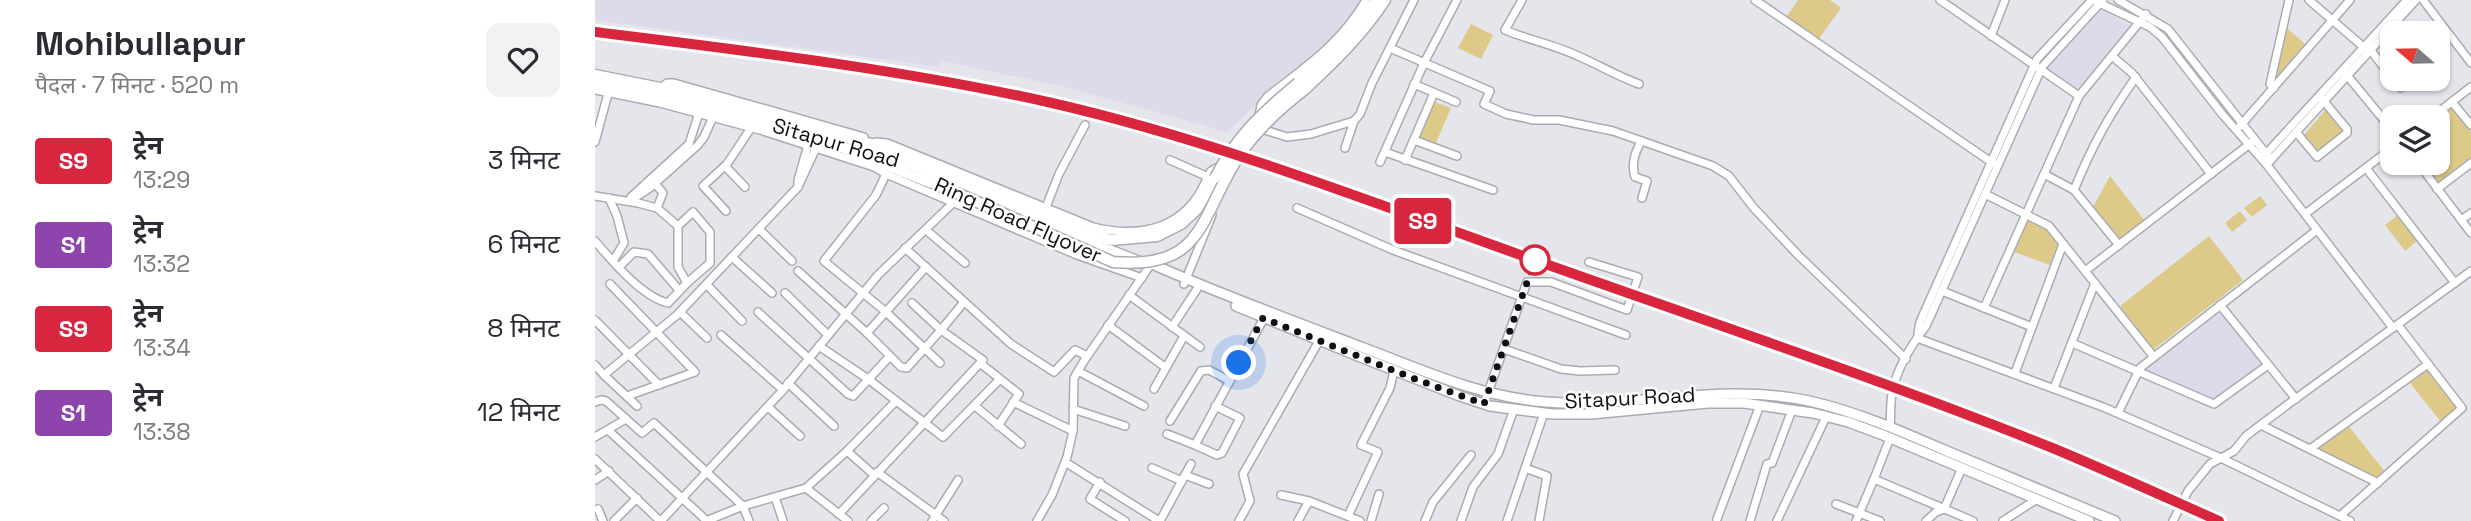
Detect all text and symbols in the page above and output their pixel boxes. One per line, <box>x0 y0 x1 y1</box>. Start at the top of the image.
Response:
north arrow <box>2380 21 2450 91</box>
map controls <box>2380 21 2450 175</box>
text: Mohibullapur <box>35 23 246 65</box>
button: heart <box>486 23 560 97</box>
text: पैदल · 7 मिनट · 520 m <box>35 70 239 100</box>
button: layers <box>2380 105 2450 175</box>
street label: Sitapur Road <box>769 111 903 174</box>
text: ट्रेन <box>133 128 163 162</box>
text: 3 मिनट <box>488 143 560 177</box>
text: S9 <box>59 145 88 176</box>
text: 13:29 <box>133 165 190 195</box>
street label: Ring Road Flyover <box>930 171 1106 269</box>
line badge: S9 <box>1391 198 1455 244</box>
text: S9 <box>1408 205 1438 236</box>
text: ट्रेन <box>133 212 163 246</box>
text: 6 मिनट <box>488 227 560 261</box>
text: S1 <box>61 229 86 260</box>
unlabelled marker <box>1520 245 1550 275</box>
text: 13:32 <box>133 249 190 279</box>
text: ट्रेन <box>133 296 163 330</box>
text: 8 मिनट <box>487 311 560 345</box>
text: S9 <box>59 313 88 344</box>
text: 13:34 <box>133 333 191 363</box>
your location <box>1221 345 1256 380</box>
text: ट्रेन <box>133 380 163 414</box>
street label: Sitapur Road <box>1564 381 1696 414</box>
text: 12 मिनट <box>477 395 560 429</box>
text: S1 <box>61 397 86 428</box>
text: 13:38 <box>133 417 191 447</box>

